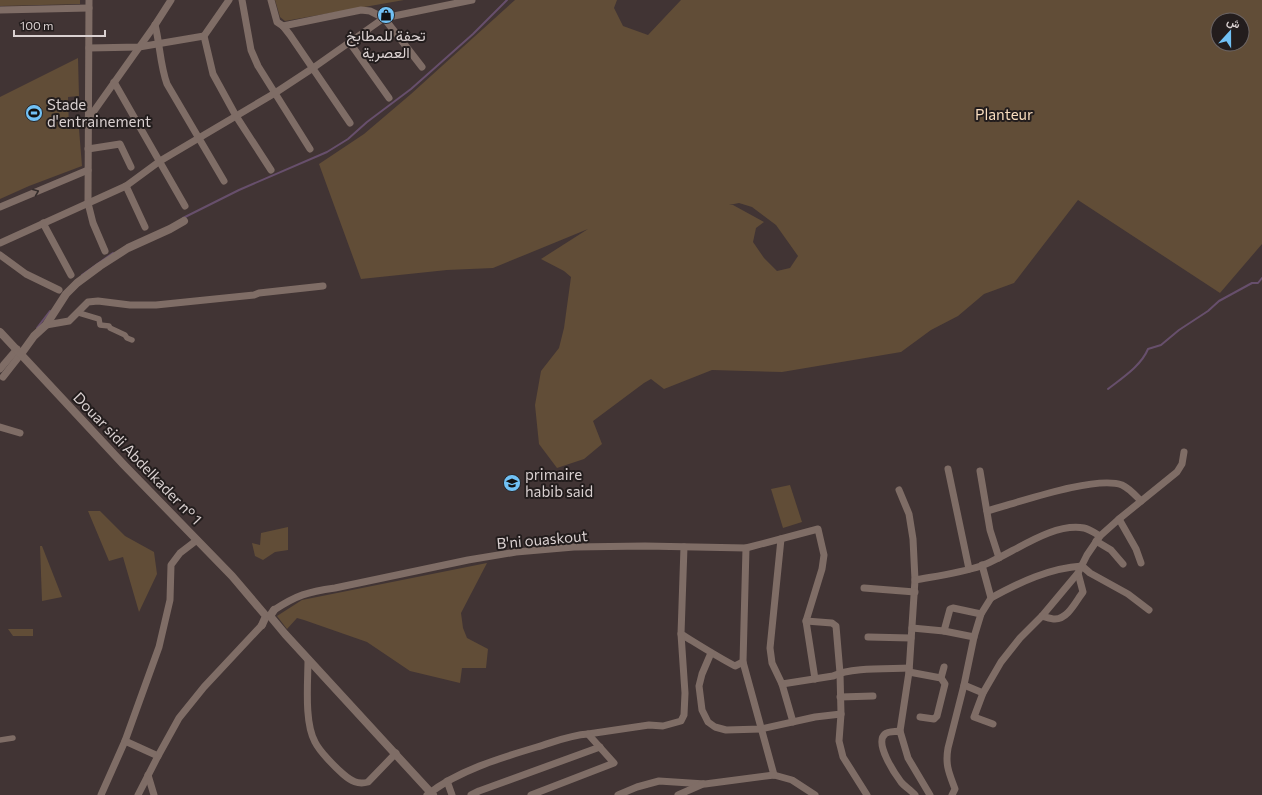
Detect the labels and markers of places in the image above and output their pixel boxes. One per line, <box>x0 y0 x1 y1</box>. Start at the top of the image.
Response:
shop icon: تحفة للمطابخ العصرية <box>376 5 396 25</box>
place label: تحفة للمطابخ العصرية <box>346 26 426 62</box>
place label: Stade d'entrainement <box>47 95 151 130</box>
sports icon: Stade d'entrainement <box>24 103 44 123</box>
place label: primaire habib said <box>525 465 593 500</box>
school or university icon: primaire habib said <box>502 473 522 493</box>

